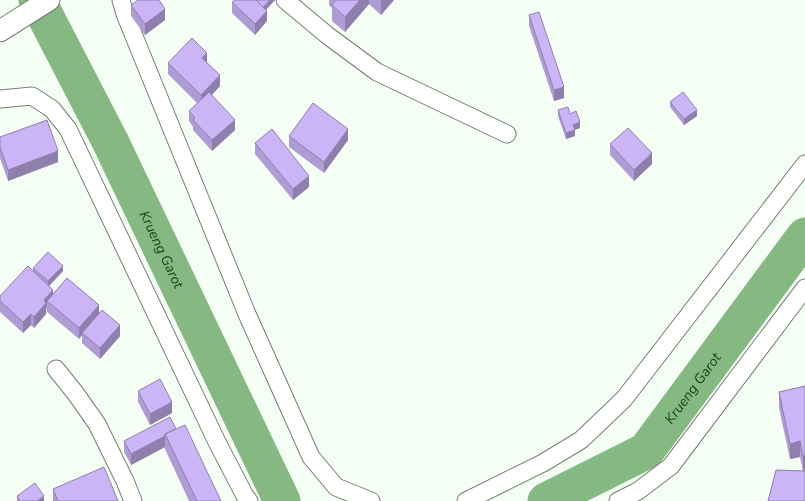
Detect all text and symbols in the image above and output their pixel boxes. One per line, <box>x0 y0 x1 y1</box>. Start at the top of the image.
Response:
water label: Krueng Garot <box>135 208 189 293</box>
water label: Krueng Garot <box>660 348 726 428</box>

